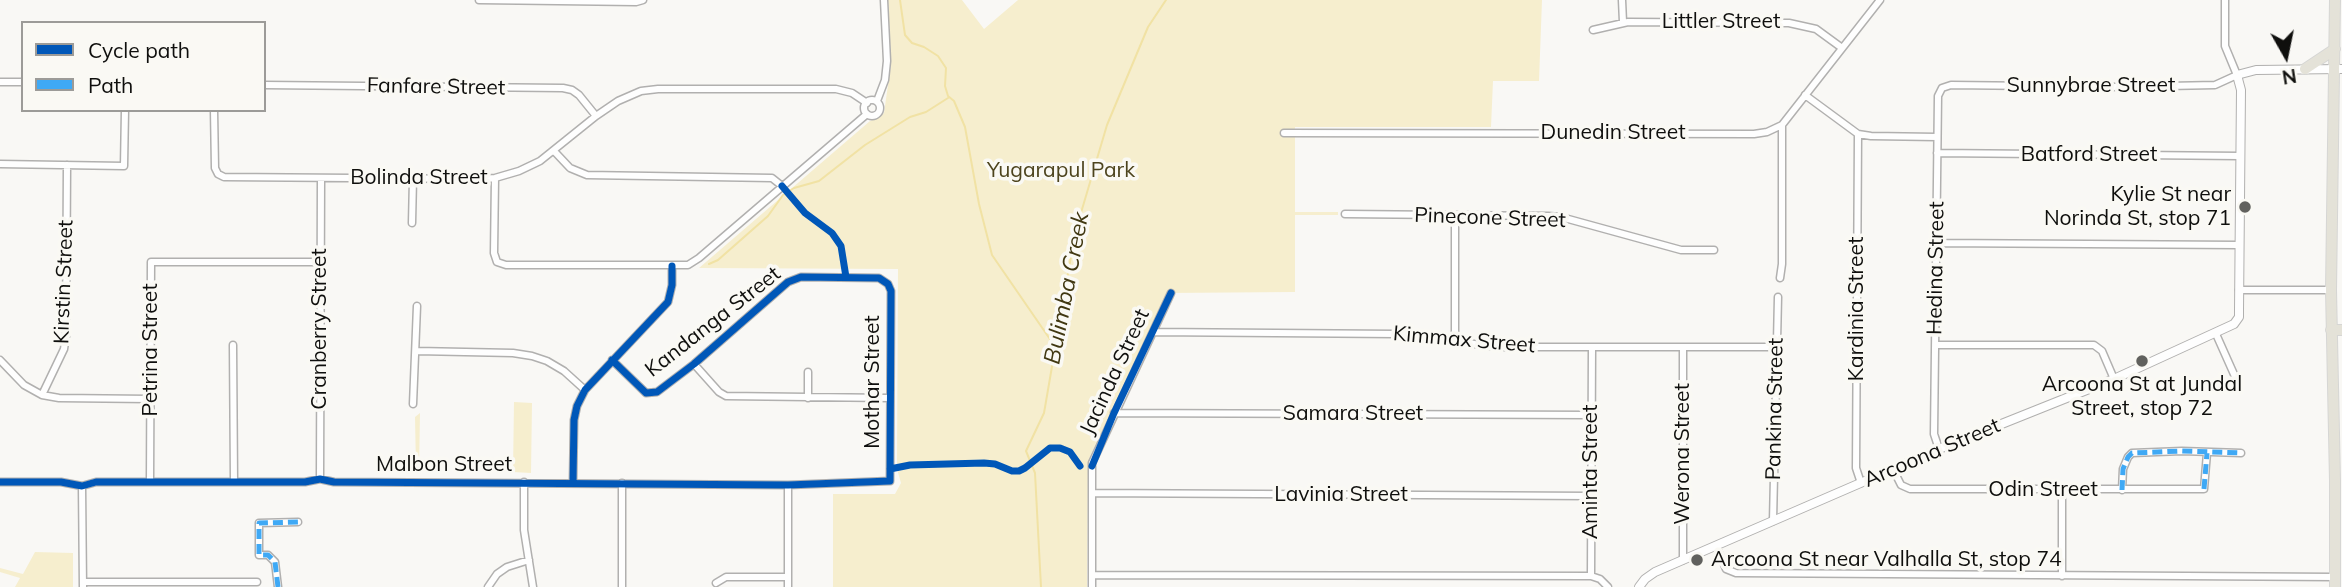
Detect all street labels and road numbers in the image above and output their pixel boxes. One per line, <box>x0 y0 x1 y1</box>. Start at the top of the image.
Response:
street label: Littler Street <box>1662 9 1780 35</box>
street label: Fanfare Street <box>367 73 505 101</box>
street label: Sunnybrae Street <box>2007 73 2175 99</box>
street label: Dunedin Street <box>1541 120 1685 146</box>
street label: Batford Street <box>2021 142 2157 168</box>
street label: Bolinda Street <box>350 165 488 191</box>
street label: Hedina Street <box>1922 201 1950 335</box>
street label: Pinecone Street <box>1414 203 1566 233</box>
street label: Kirstin Street <box>49 219 79 345</box>
street label: Kardinia Street <box>1844 237 1870 381</box>
street label: Cranberry Street <box>307 248 333 410</box>
street label: Kandanga Street <box>640 261 786 383</box>
street label: Petrina Street <box>138 283 164 417</box>
street label: Jacinda Street <box>1075 305 1155 439</box>
street label: Mothar Street <box>860 315 886 449</box>
street label: Kimmax Street <box>1392 321 1536 359</box>
street label: Pankina Street <box>1761 338 1789 480</box>
street label: Werona Street <box>1670 383 1696 525</box>
street label: Samara Street <box>1283 401 1423 427</box>
street label: Aminta Street <box>1578 405 1604 539</box>
street label: Arcoona Street <box>1860 413 2004 493</box>
street label: Malbon Street <box>376 452 512 478</box>
street label: Odin Street <box>1988 477 2098 503</box>
street label: Lavinia Street <box>1274 482 1408 508</box>

